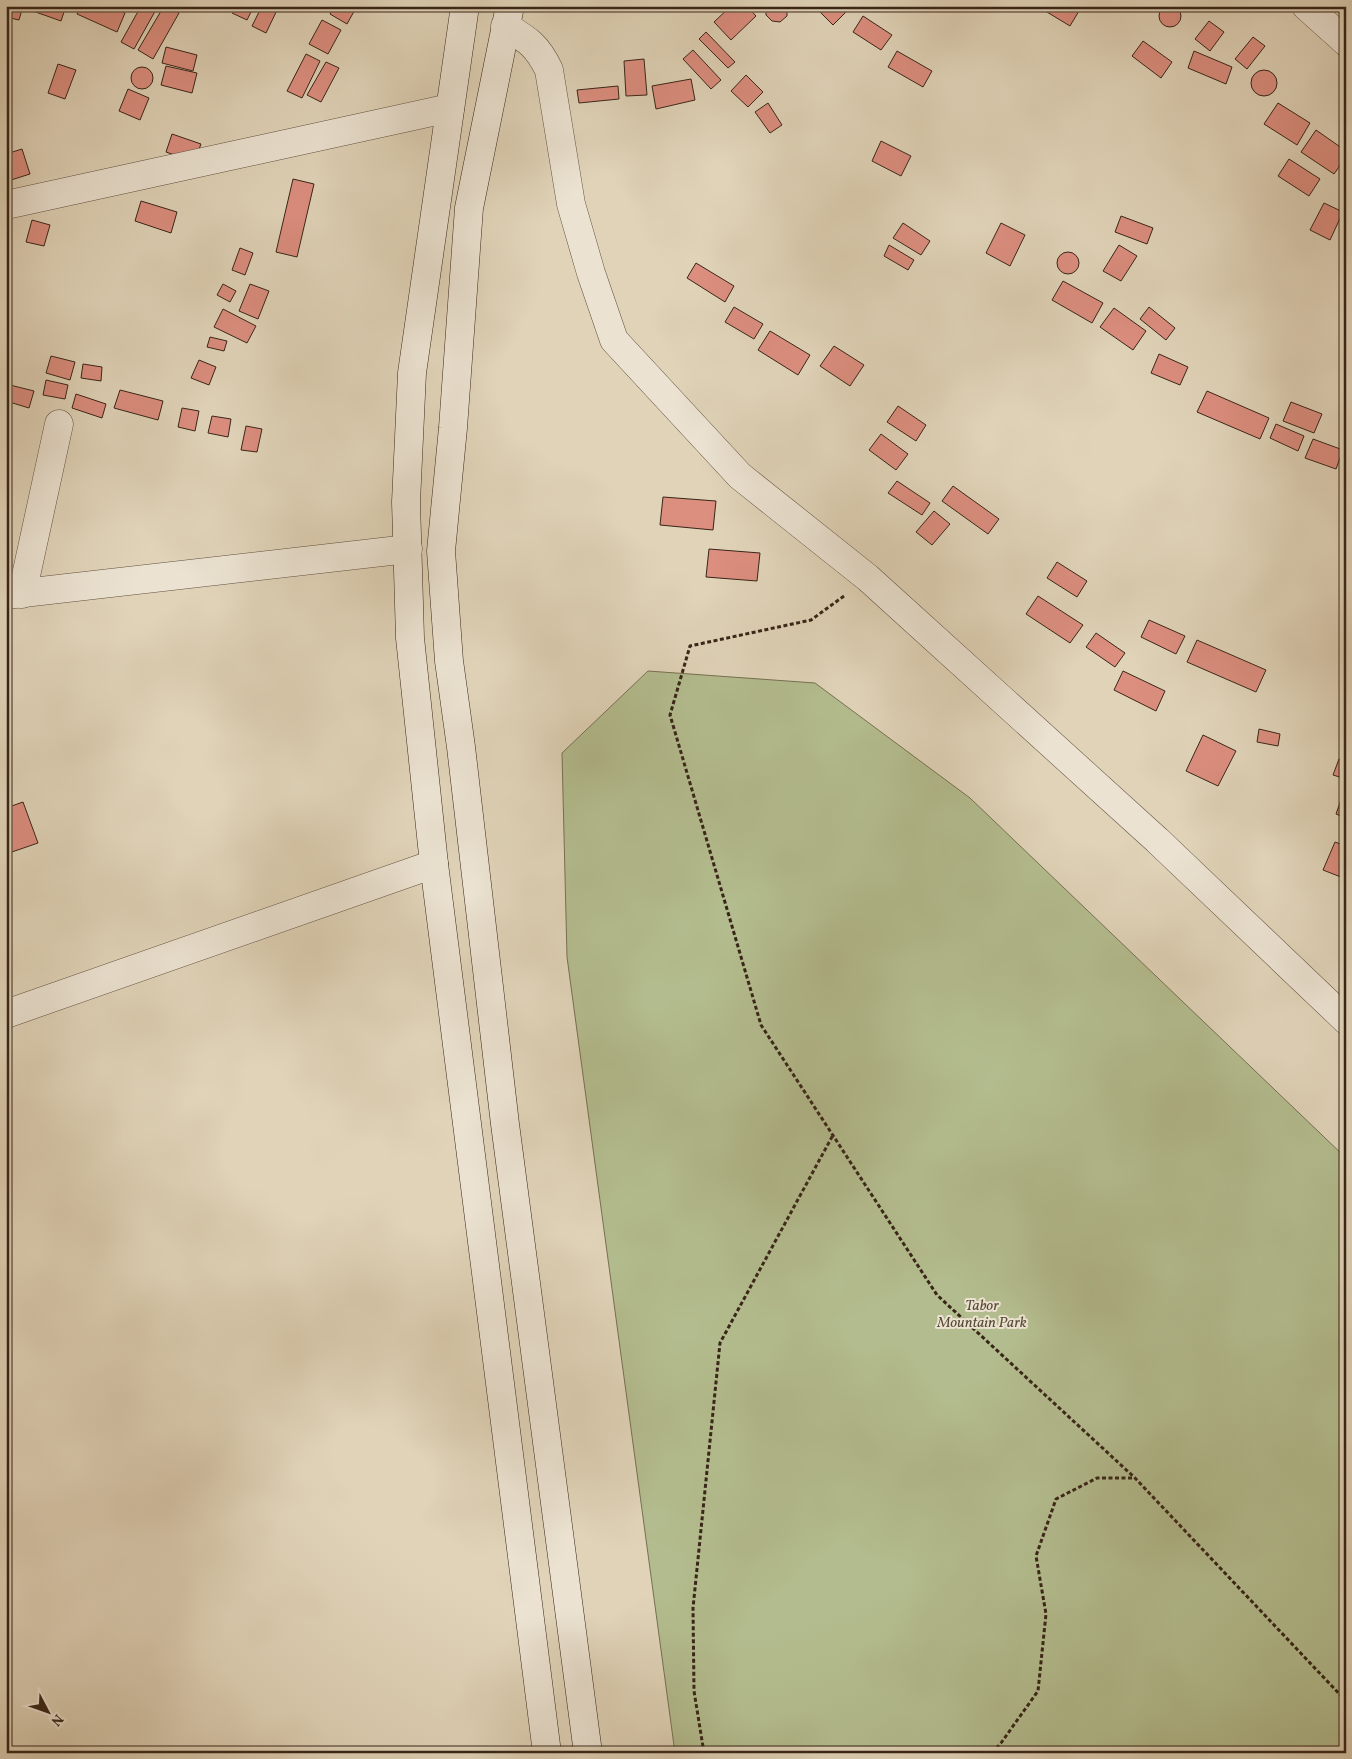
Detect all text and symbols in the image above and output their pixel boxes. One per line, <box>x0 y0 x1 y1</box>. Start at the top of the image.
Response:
park label: Tabor Mountain Park <box>936 1296 1027 1334</box>
north arrow <box>22 1686 72 1736</box>
text: N <box>46 1709 67 1730</box>

